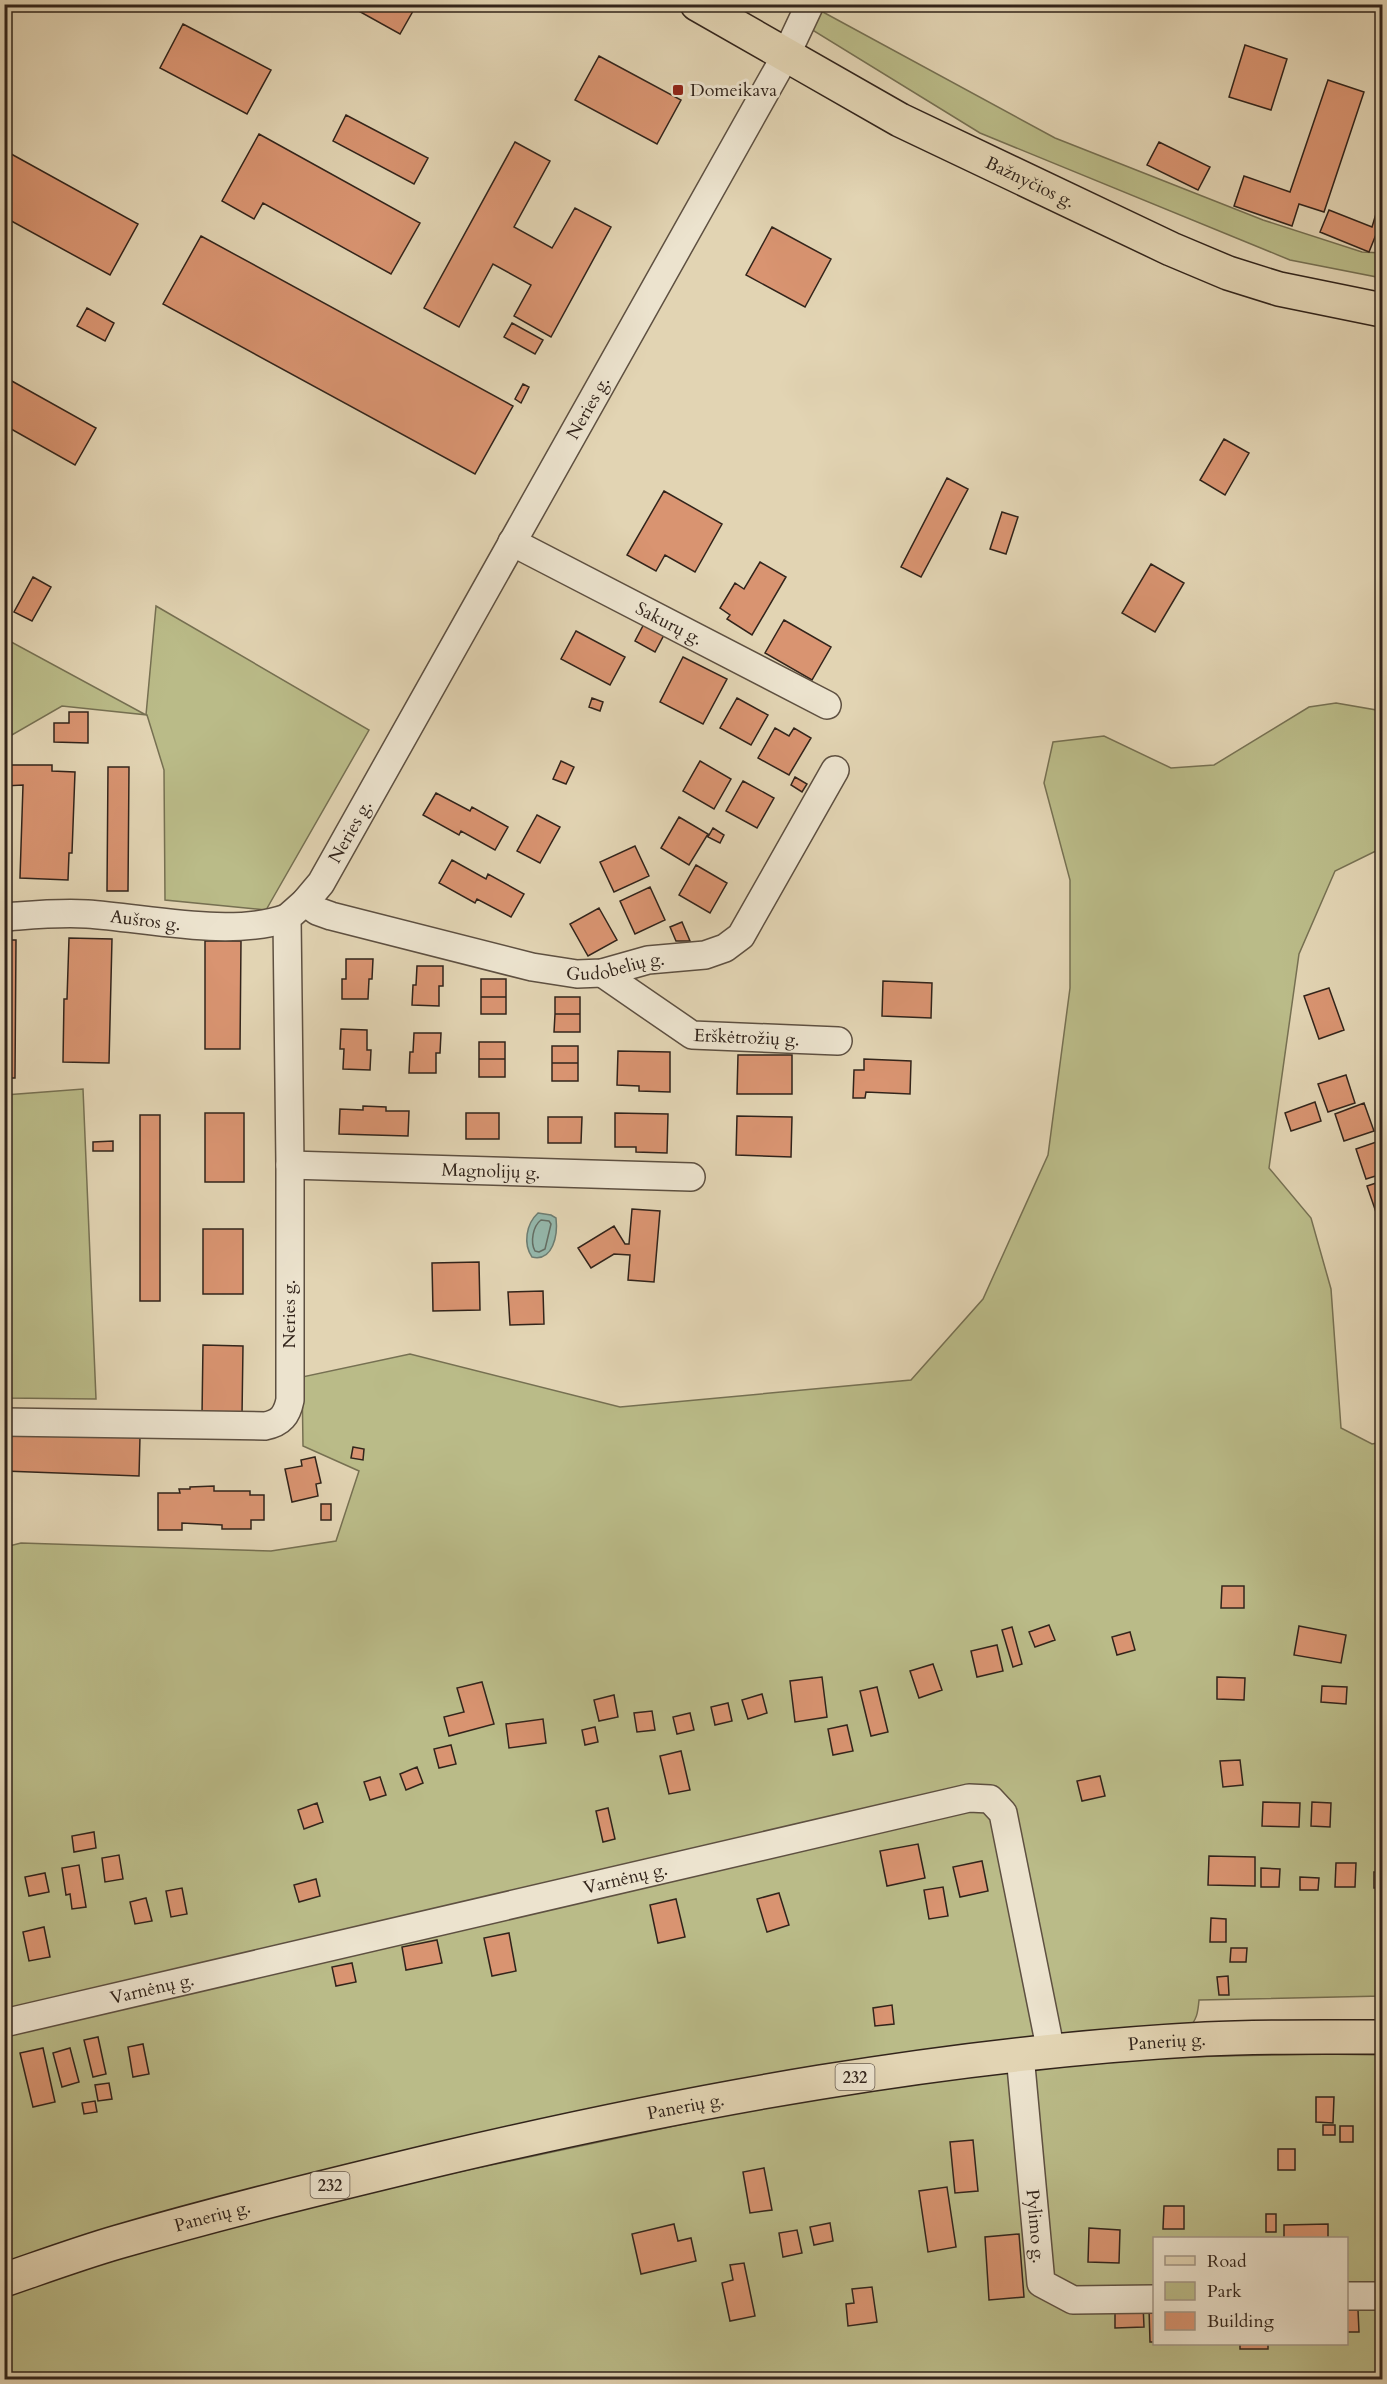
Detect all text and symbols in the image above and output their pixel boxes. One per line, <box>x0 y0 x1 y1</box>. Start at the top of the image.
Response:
place label: Domeikava <box>690 78 777 103</box>
marker: Domeikava <box>671 83 685 97</box>
street label: Bažnyčios g. <box>981 150 1079 214</box>
street label: Neries g. <box>561 372 616 444</box>
street label: Sakurų g. <box>631 596 707 652</box>
street label: Neries g. <box>323 796 378 868</box>
street label: Aušros g. <box>109 904 182 937</box>
street label: Gudobelių g. <box>564 947 666 987</box>
street label: Erškėtrožių g. <box>693 1023 800 1052</box>
street label: Magnolijų g. <box>441 1158 541 1185</box>
street label: Neries g. <box>277 1280 302 1348</box>
street label: Varnėnų g. <box>581 1857 670 1901</box>
street label: Varnėnų g. <box>108 1967 197 2011</box>
street label: Panerių g. <box>1127 2027 1207 2057</box>
road number: 232 <box>836 2064 874 2090</box>
street label: Panerių g. <box>645 2087 726 2126</box>
road number: 232 <box>310 2172 350 2198</box>
street label: Pylimo g. <box>1019 2188 1051 2264</box>
street label: Panerių g. <box>172 2194 253 2239</box>
legend <box>1153 2237 1348 2345</box>
text: Road <box>1207 2249 1247 2274</box>
text: Park <box>1207 2279 1242 2304</box>
text: Building <box>1207 2309 1275 2334</box>

